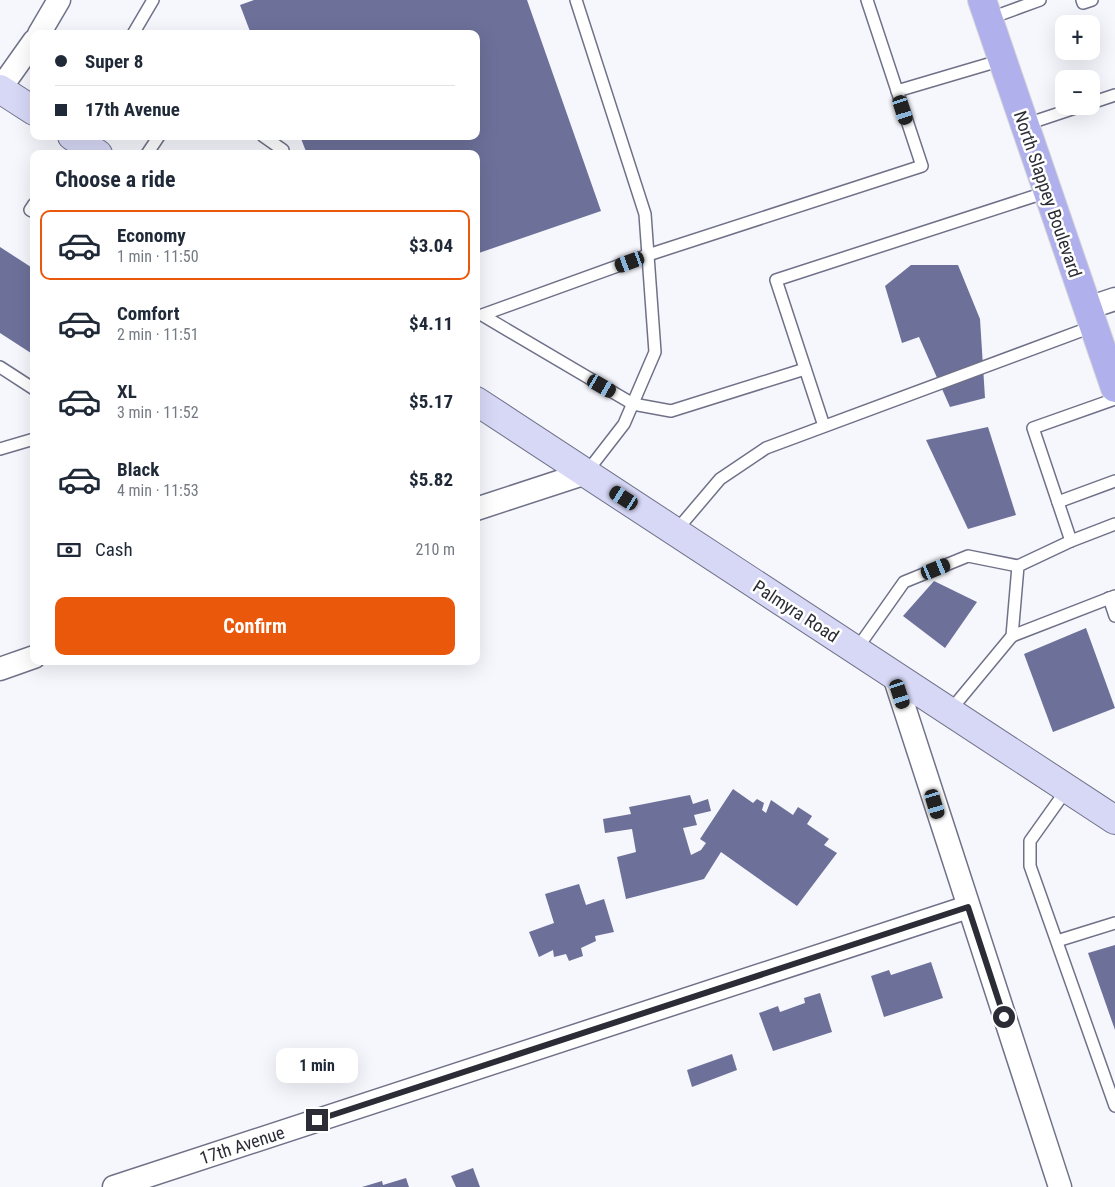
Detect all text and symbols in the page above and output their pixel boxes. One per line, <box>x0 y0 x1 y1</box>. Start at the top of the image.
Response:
map controls <box>1055 15 1100 115</box>
button: + <box>1055 15 1100 60</box>
text: Super 8 <box>85 50 143 73</box>
button: − <box>1055 70 1100 115</box>
car <box>891 93 914 127</box>
text: 17th Avenue <box>85 98 180 121</box>
street label: North Slappey Boulevard <box>1010 108 1086 280</box>
text: Choose a ride <box>55 167 176 192</box>
icon: car <box>57 223 102 268</box>
text: Economy <box>117 224 186 247</box>
text: $3.04 <box>409 234 453 257</box>
text: 1 min · 11:50 <box>117 247 199 266</box>
car <box>613 250 646 274</box>
icon: car <box>57 301 102 346</box>
text: Comfort <box>117 302 180 325</box>
text: $4.11 <box>409 312 453 335</box>
text: 2 min · 11:51 <box>117 325 199 344</box>
car <box>585 372 618 400</box>
icon: car <box>57 379 102 424</box>
text: XL <box>117 380 137 403</box>
text: $5.17 <box>409 390 453 413</box>
text: 3 min · 11:52 <box>117 403 199 422</box>
icon: car <box>57 457 102 502</box>
text: Black <box>117 458 159 481</box>
text: $5.82 <box>409 468 453 491</box>
text: 4 min · 11:53 <box>117 481 199 500</box>
car <box>607 484 640 512</box>
icon: cash <box>55 536 83 564</box>
text: Cash <box>95 538 133 561</box>
text: 210 m <box>416 540 455 559</box>
car <box>919 556 952 582</box>
street label: Palmyra Road <box>749 576 843 646</box>
button: Confirm <box>55 597 455 655</box>
car <box>888 677 911 711</box>
car <box>923 787 946 821</box>
route start <box>993 1006 1015 1028</box>
callout: 1 min <box>276 1048 358 1082</box>
text: 1 min <box>299 1056 335 1075</box>
route end <box>306 1109 328 1131</box>
street label: 17th Avenue <box>197 1121 287 1169</box>

